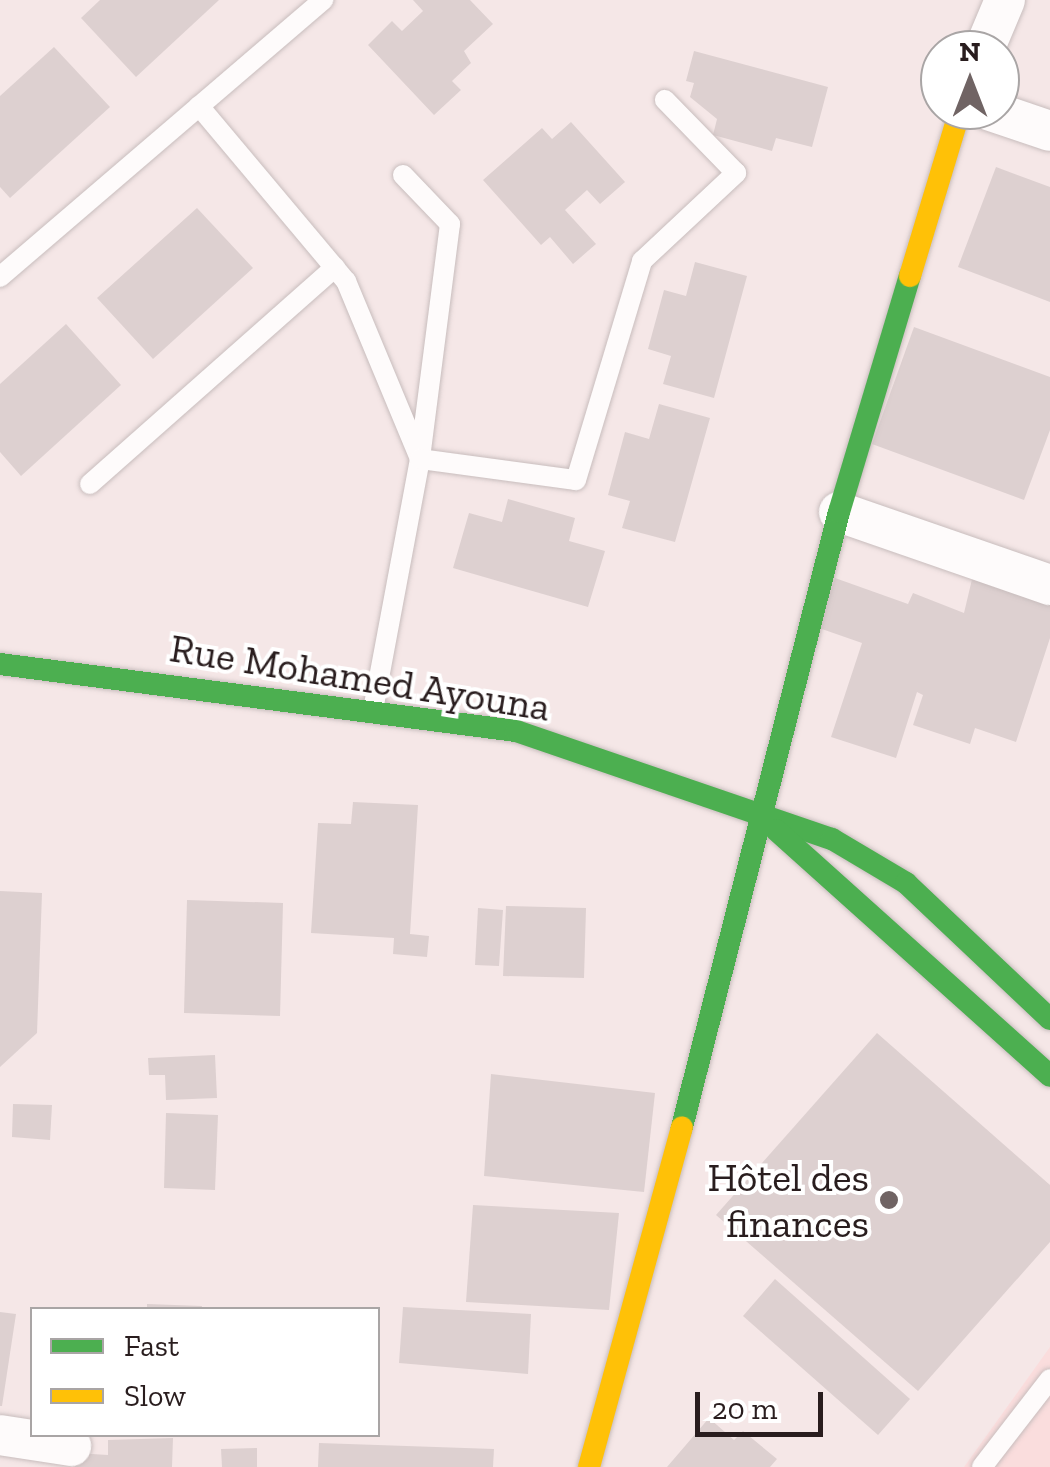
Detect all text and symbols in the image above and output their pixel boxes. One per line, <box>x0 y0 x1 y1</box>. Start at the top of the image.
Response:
north arrow <box>920 30 1020 130</box>
text: N <box>959 35 981 68</box>
street label: Rue Mohamed Ayouna <box>166 623 554 731</box>
place label: Hôtel des finances <box>708 1153 869 1247</box>
marker: Hôtel des finances <box>878 1189 900 1211</box>
legend <box>30 1307 380 1437</box>
text: Fast <box>124 1328 179 1364</box>
scale bar <box>700 1372 828 1434</box>
text: Slow <box>124 1378 186 1414</box>
text: 20 m <box>712 1391 777 1427</box>

